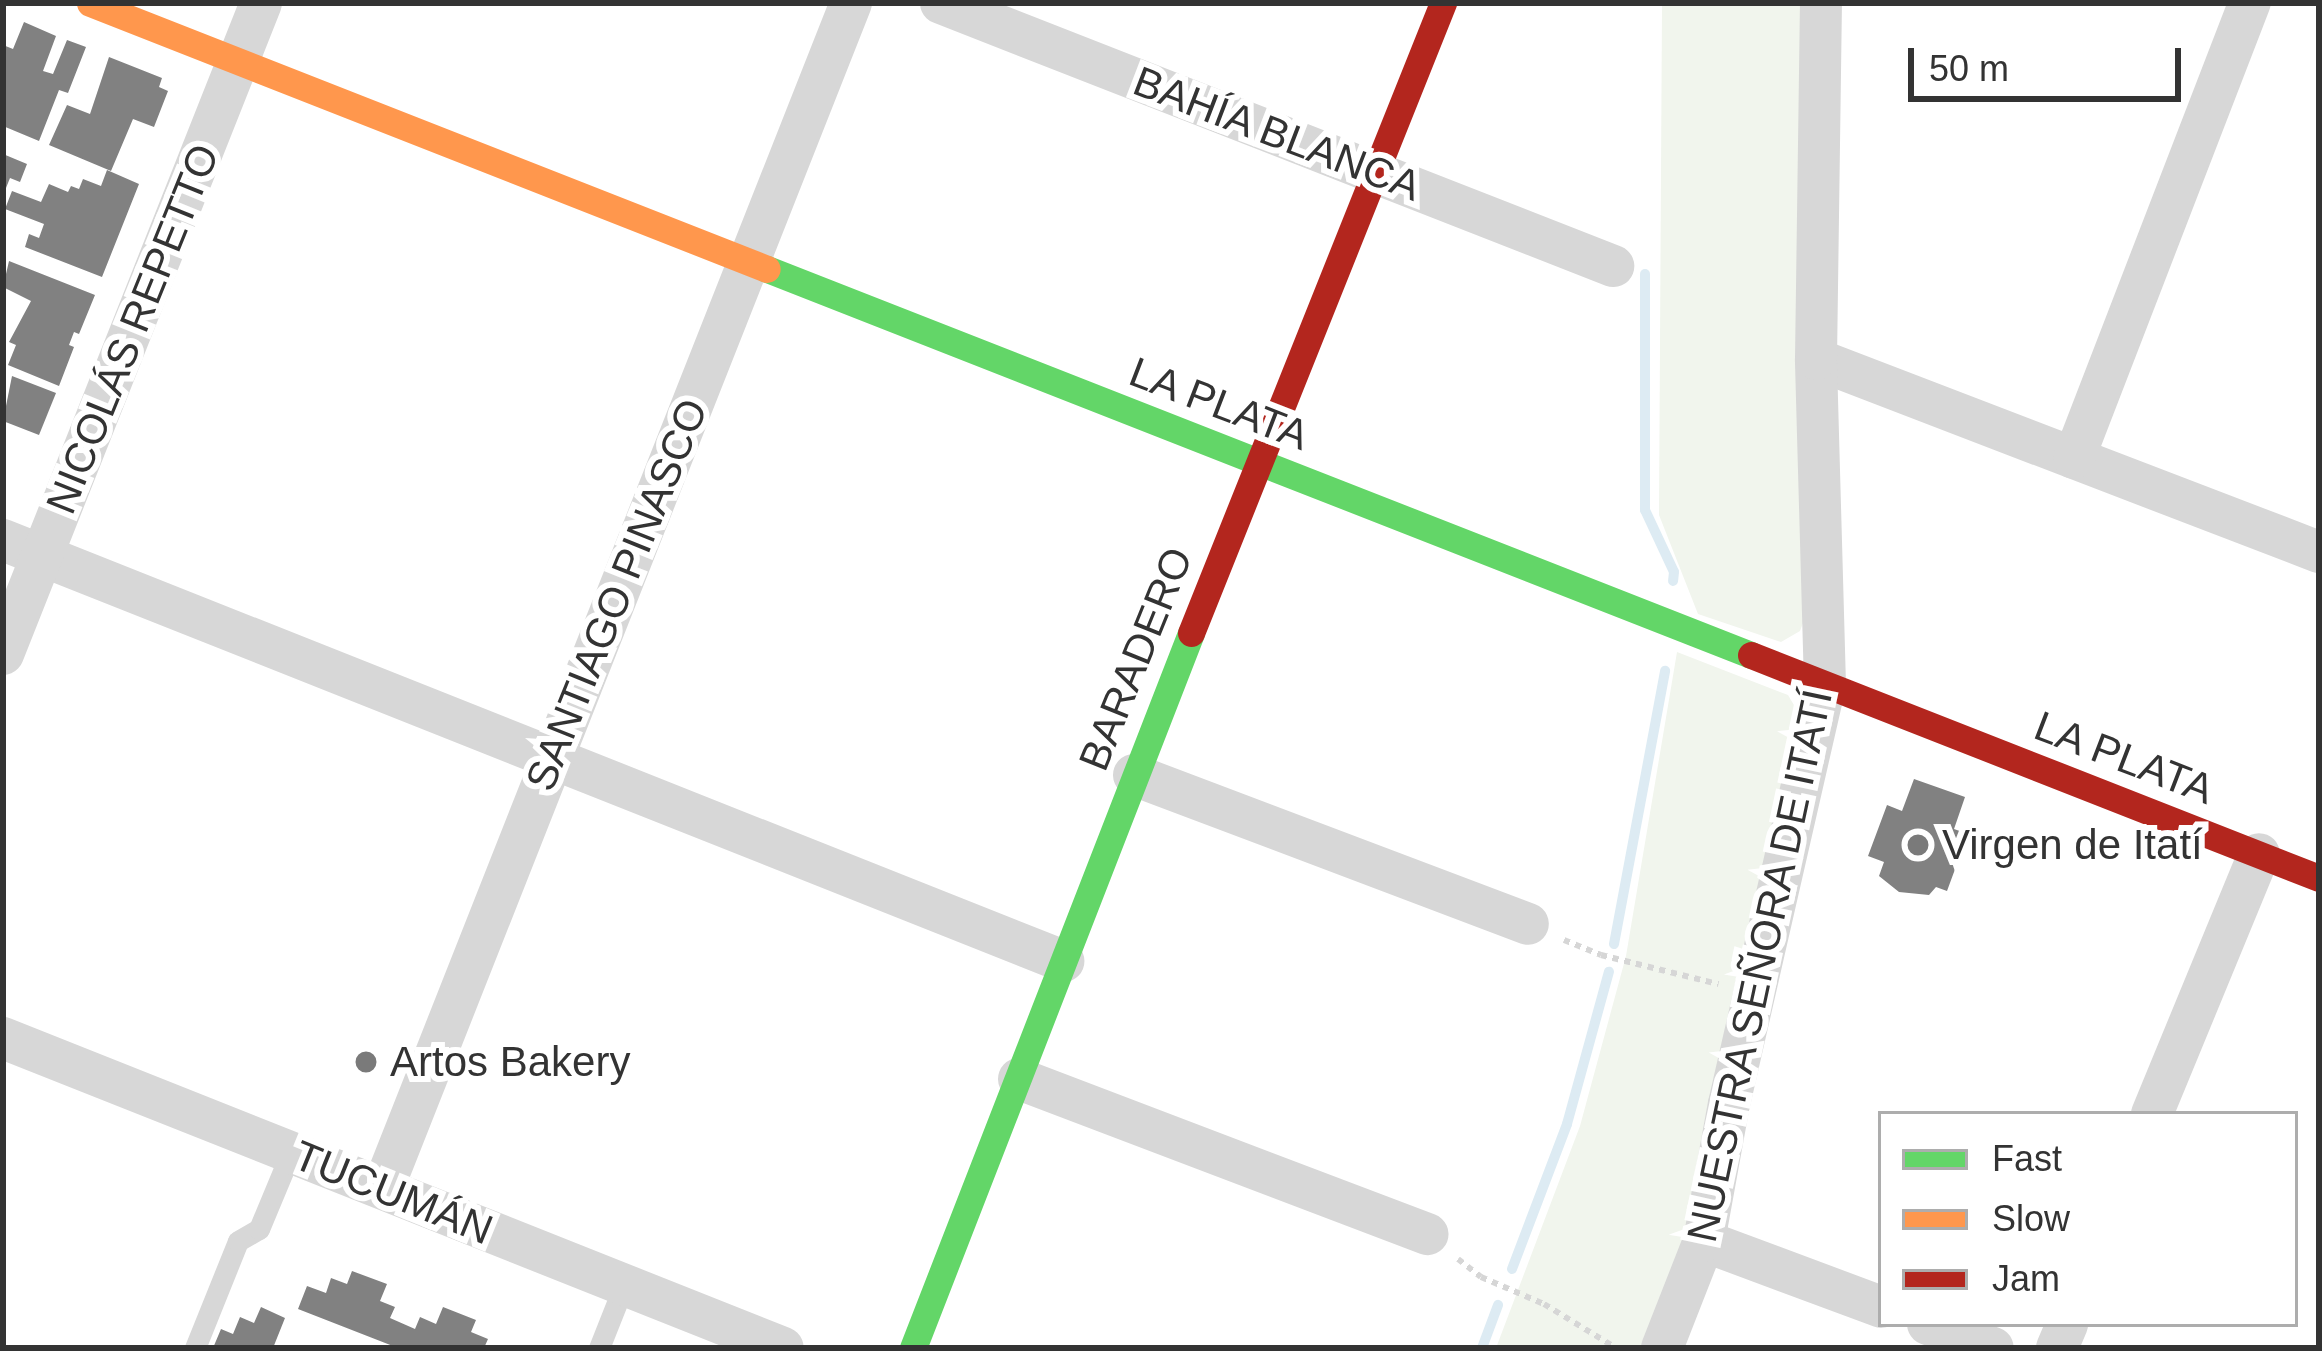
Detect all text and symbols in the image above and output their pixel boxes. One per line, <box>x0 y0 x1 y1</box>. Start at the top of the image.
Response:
scale bar <box>1914 24 2187 98</box>
text: 50 m <box>1929 48 2009 89</box>
street label: BAHÍA BLANCA <box>1125 56 1429 212</box>
street label: NICOLÁS REPETTO <box>36 137 230 521</box>
street label: LA PLATA <box>1121 346 1317 462</box>
street label: SANTIAGO PINASCO <box>515 392 719 798</box>
street label: BARADERO <box>1068 540 1204 778</box>
street label: NUESTRA SEÑORA DE ITATÍ <box>1676 683 1844 1249</box>
street label: LA PLATA <box>2026 700 2222 816</box>
place label: Virgen de Itatí <box>1942 820 2203 870</box>
marker: Virgen de Itatí <box>1905 832 1931 858</box>
place label: Artos Bakery <box>390 1037 630 1087</box>
marker: Artos Bakery <box>353 1049 379 1075</box>
legend <box>1878 1111 2298 1327</box>
street label: TUCUMÁN <box>286 1130 500 1256</box>
text: Fast <box>1992 1138 2062 1179</box>
text: Slow <box>1992 1198 2070 1239</box>
text: Jam <box>1992 1258 2060 1299</box>

